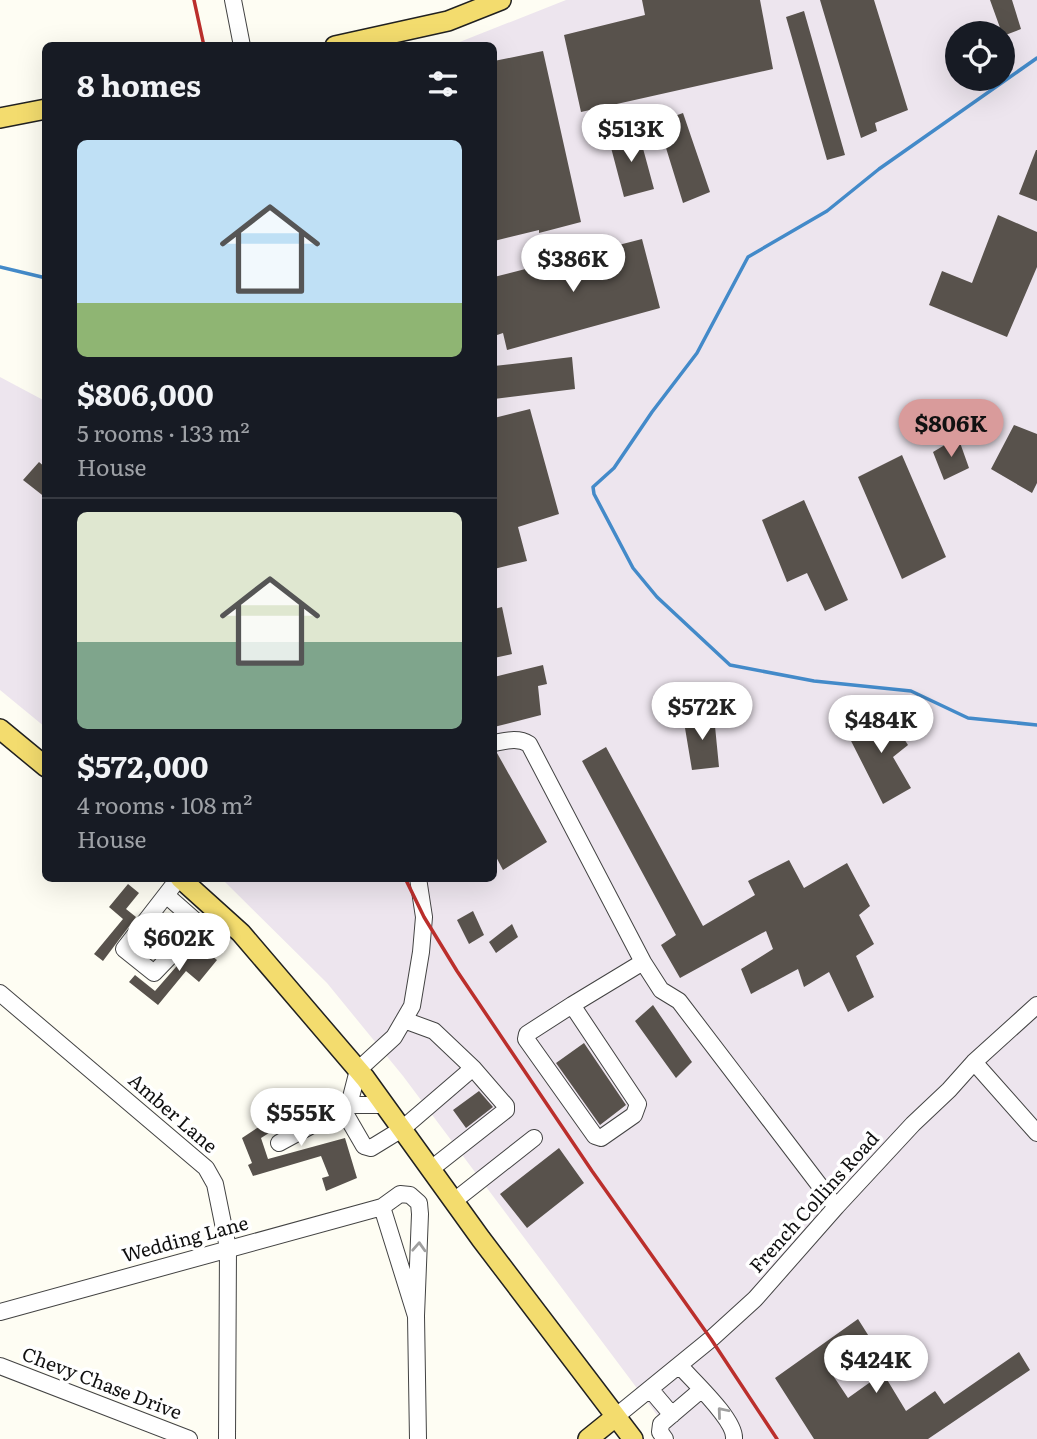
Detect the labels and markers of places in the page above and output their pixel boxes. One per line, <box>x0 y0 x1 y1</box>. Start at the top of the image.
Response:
pin: $513K <box>582 104 680 164</box>
pin: $386K <box>524 234 622 294</box>
pin: $806K <box>902 400 1000 459</box>
pin: $572K <box>653 682 751 742</box>
pin: $484K <box>832 696 930 755</box>
pin: $602K <box>130 914 228 973</box>
pin: $555K <box>252 1088 350 1148</box>
pin: $424K <box>827 1336 925 1395</box>

